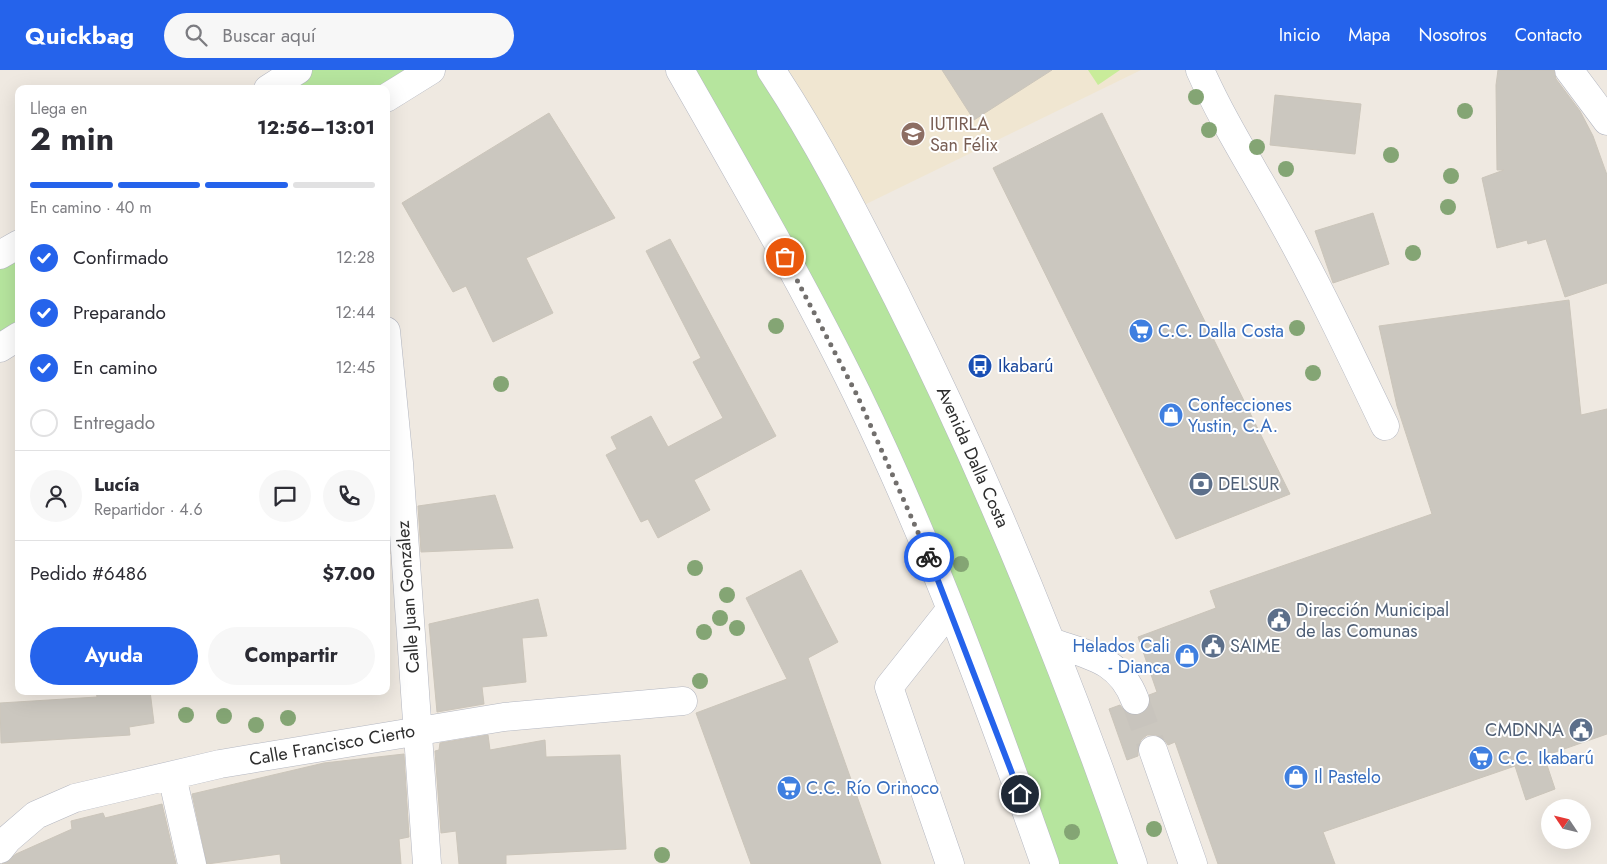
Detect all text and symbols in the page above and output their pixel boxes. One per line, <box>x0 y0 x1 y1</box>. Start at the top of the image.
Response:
search box <box>164 13 514 58</box>
text: Quickbag <box>25 18 134 53</box>
icon: search <box>182 21 210 49</box>
text: Buscar aquí <box>222 22 316 49</box>
text: Inicio <box>1279 22 1320 48</box>
text: Mapa <box>1348 22 1390 48</box>
text: Nosotros <box>1418 22 1487 48</box>
text: Contacto <box>1515 22 1582 48</box>
text: Llega en <box>30 97 87 120</box>
place label: IUTIRLA San Félix <box>930 111 998 158</box>
text: 12:56–13:01 <box>257 114 375 141</box>
text: 2 min <box>30 116 114 162</box>
school or university icon: IUTIRLA San Félix <box>900 121 926 147</box>
text: En camino · 40 m <box>30 196 152 219</box>
pin <box>764 236 806 278</box>
icon: bag <box>771 243 799 271</box>
icon: check <box>30 244 58 272</box>
text: Confirmado <box>73 244 168 271</box>
text: 12:28 <box>336 246 375 269</box>
icon: check <box>30 299 58 327</box>
text: Preparando <box>73 299 166 326</box>
text: 12:44 <box>335 301 375 324</box>
supermarket icon: C.C. Dalla Costa <box>1128 318 1154 344</box>
place label: C.C. Dalla Costa <box>1158 318 1284 344</box>
bus stop icon: Ikabarú <box>967 353 993 379</box>
place label: Ikabarú <box>998 353 1054 379</box>
icon: check <box>30 354 58 382</box>
text: En camino <box>73 354 157 381</box>
text: 12:45 <box>336 356 375 379</box>
street label: Avenida Dalla Costa <box>930 382 1016 532</box>
place label: Confecciones Yustin, C.A. <box>1188 392 1292 439</box>
shop icon: Confecciones Yustin, C.A. <box>1158 402 1184 428</box>
text: Entregado <box>73 409 155 436</box>
button: person <box>30 470 82 522</box>
button: chat <box>259 470 311 522</box>
button: phone <box>323 470 375 522</box>
text: Lucía <box>94 471 139 498</box>
bank icon: DELSUR <box>1188 471 1214 497</box>
place label: DELSUR <box>1218 471 1279 497</box>
text: Repartidor · 4.6 <box>94 498 203 521</box>
street label: Calle Juan González <box>390 519 426 674</box>
courier <box>904 532 954 582</box>
icon: bike <box>915 543 943 571</box>
text: Pedido #6486 <box>30 560 147 587</box>
text: $7.00 <box>322 560 375 587</box>
place label: Dirección Municipal de las Comunas <box>1296 597 1449 644</box>
public building icon: Dirección Municipal de las Comunas <box>1266 607 1292 633</box>
button: Ayuda <box>30 627 198 685</box>
button: Compartir <box>208 627 375 685</box>
place label: Helados Cali - Dianca <box>1073 633 1170 680</box>
public building icon: SAIME <box>1200 633 1226 659</box>
place label: SAIME <box>1230 633 1281 659</box>
shop icon: Helados Cali - Dianca <box>1174 643 1200 669</box>
place label: CMDNNA <box>1485 717 1564 743</box>
public building icon: CMDNNA <box>1568 717 1594 743</box>
street label: Calle Francisco Cierto <box>247 718 417 772</box>
supermarket icon: C.C. Ikabarú <box>1468 745 1494 771</box>
place label: C.C. Ikabarú <box>1498 745 1594 771</box>
shop icon: Il Pastelo <box>1283 764 1309 790</box>
place label: Il Pastelo <box>1314 764 1381 790</box>
pin <box>999 773 1041 815</box>
supermarket icon: C.C. Río Orinoco <box>776 775 802 801</box>
place label: C.C. Río Orinoco <box>806 775 939 801</box>
icon: home <box>1006 780 1034 808</box>
north arrow <box>1541 799 1591 849</box>
map controls <box>1541 799 1591 849</box>

